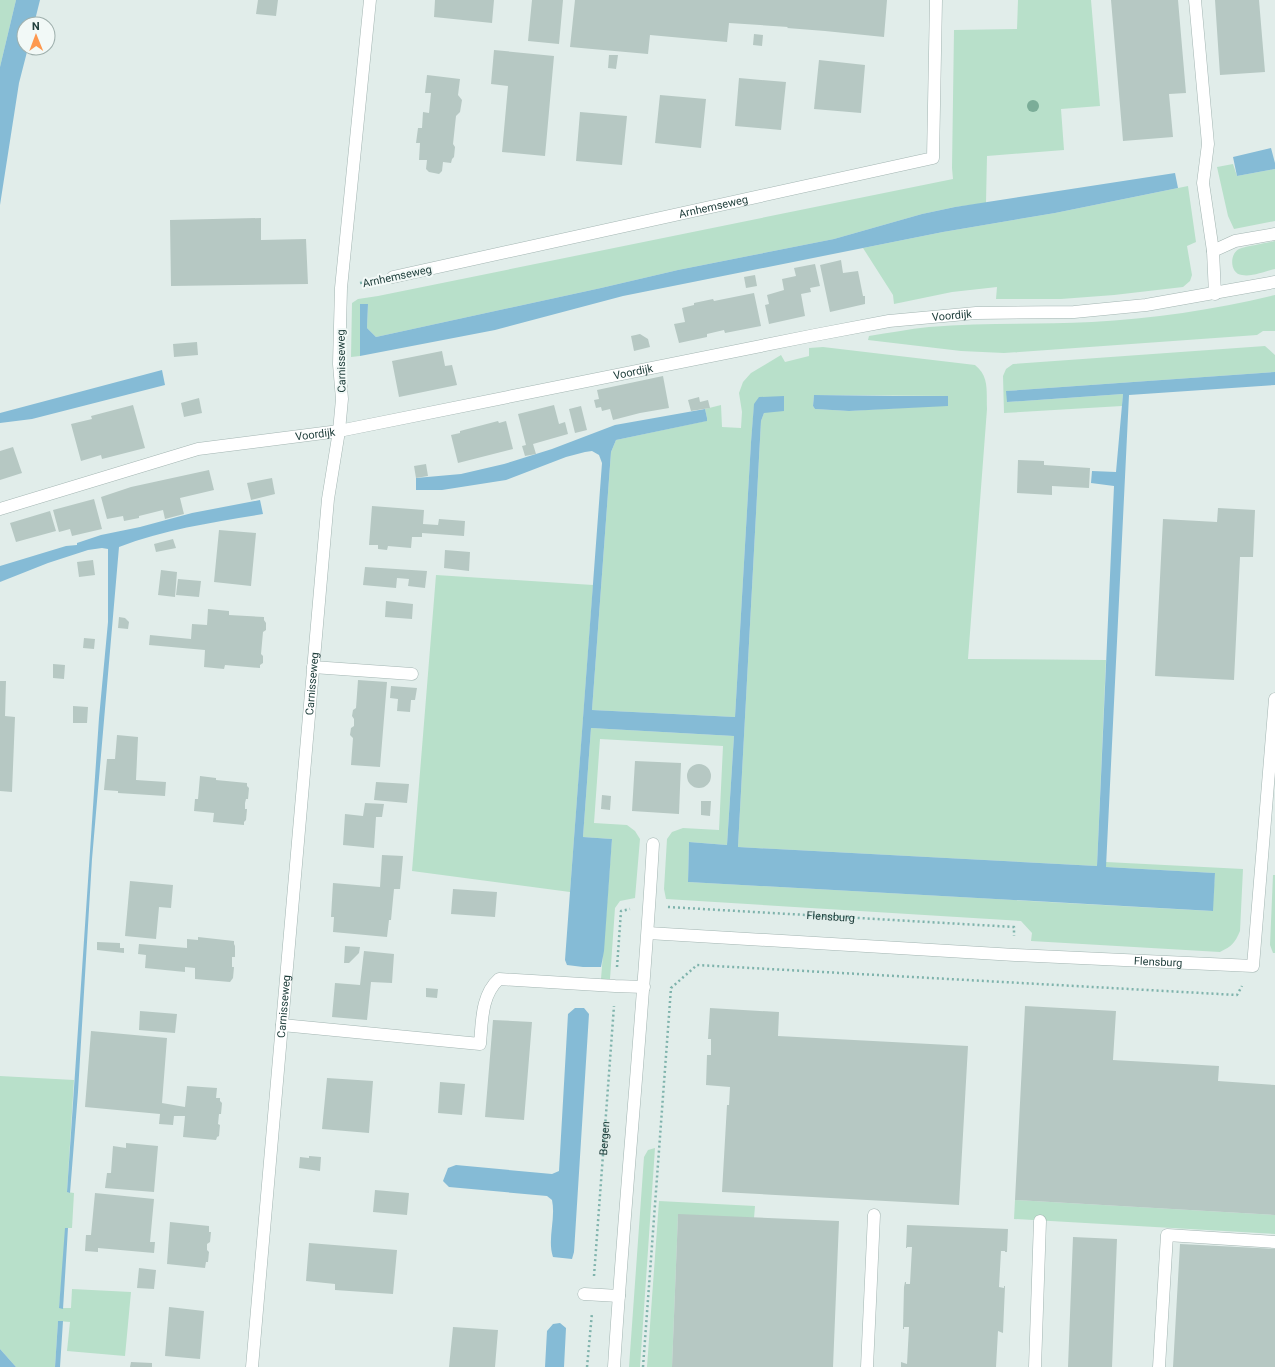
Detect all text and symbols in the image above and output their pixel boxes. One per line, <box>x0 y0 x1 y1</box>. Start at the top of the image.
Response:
north arrow <box>16 16 56 56</box>
text: N <box>32 20 40 33</box>
street label: Arnhemseweg <box>678 193 749 221</box>
street label: Arnhemseweg <box>361 263 433 290</box>
street label: Voordijk <box>931 307 973 324</box>
street label: Carnisseweg <box>334 329 349 393</box>
street label: Voordijk <box>612 362 654 383</box>
street label: Voordijk <box>295 425 336 444</box>
street label: Carnisseweg <box>303 652 322 716</box>
street label: Flensburg <box>806 909 855 925</box>
street label: Flensburg <box>1134 955 1183 970</box>
street label: Carnisseweg <box>275 974 293 1038</box>
street label: Bergen <box>597 1121 612 1156</box>

